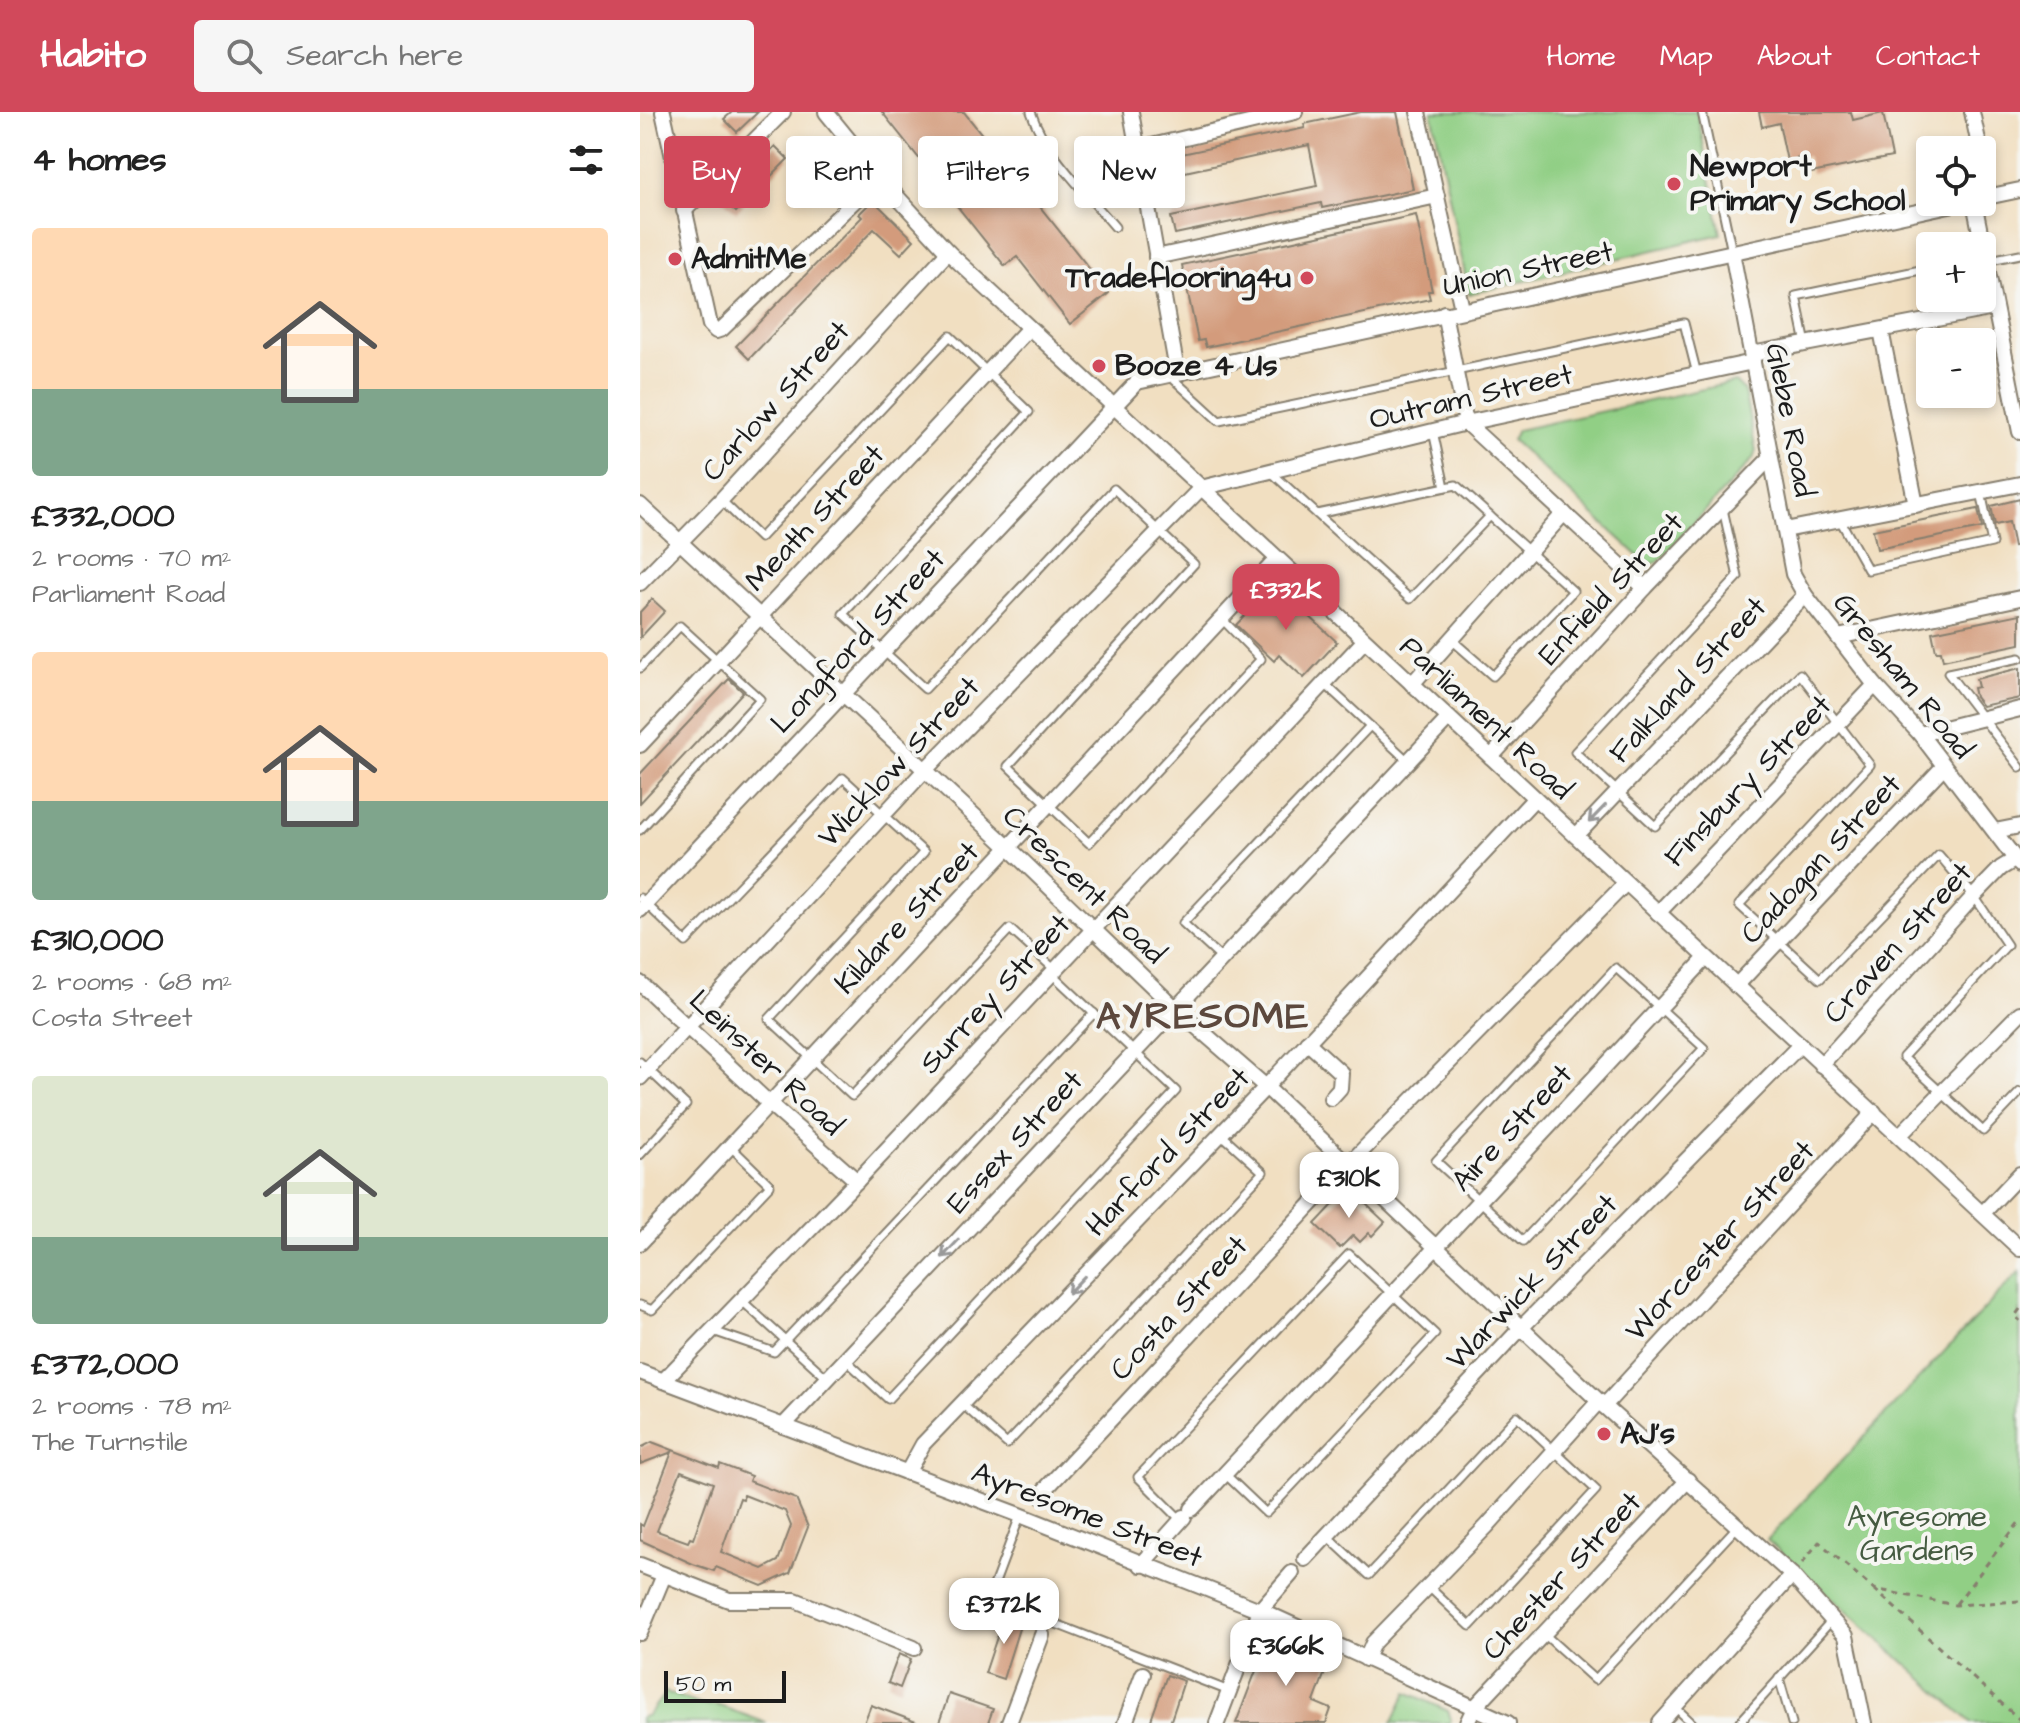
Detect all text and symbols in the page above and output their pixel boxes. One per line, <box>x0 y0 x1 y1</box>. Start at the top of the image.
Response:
search box <box>194 20 754 92</box>
text: Habito <box>40 30 146 82</box>
icon: search <box>222 34 266 78</box>
text: Search here <box>286 35 463 77</box>
text: Home <box>1546 37 1616 76</box>
text: Map <box>1660 37 1713 76</box>
text: About <box>1757 37 1832 76</box>
text: Contact <box>1876 37 1980 76</box>
text: 4 homes <box>32 136 167 184</box>
chip: Buy <box>664 136 770 208</box>
chip: Rent <box>786 136 902 208</box>
chip: Filters <box>918 136 1058 208</box>
chip: New <box>1074 136 1185 208</box>
map controls <box>1916 136 1996 408</box>
button: locate <box>1916 136 1996 216</box>
icon: filters <box>564 138 608 182</box>
place label: Newport Primary School <box>1690 146 1906 224</box>
marker: Newport Primary School <box>1665 175 1683 193</box>
street label: Union Street <box>1439 230 1617 308</box>
button: + <box>1916 232 1996 312</box>
place label: AdmitMe <box>691 238 807 280</box>
marker: AdmitMe <box>666 250 684 268</box>
place label: Tradeflooring4u <box>1064 257 1291 301</box>
marker: Tradeflooring4u <box>1298 269 1316 287</box>
icon: home <box>248 280 392 424</box>
street label: Carlow Street <box>692 311 860 491</box>
button: − <box>1916 328 1996 408</box>
street label: Glebe Road <box>1755 340 1825 500</box>
place label: Booze 4 Us <box>1115 345 1278 387</box>
street label: Outram Street <box>1365 353 1577 441</box>
marker: Booze 4 Us <box>1090 357 1108 375</box>
street label: Meath Street <box>736 435 894 601</box>
text: £332,000 <box>32 492 175 540</box>
street label: Enfield Street <box>1529 503 1693 675</box>
street label: Longford Street <box>761 539 956 744</box>
text: 2 rooms · 70 m² <box>32 540 231 576</box>
pin: £332K <box>1230 564 1342 632</box>
text: £332K <box>1250 572 1322 608</box>
text: Parliament Road <box>32 576 225 612</box>
street label: Gresham Road <box>1823 584 1983 768</box>
street label: Falkland Street <box>1600 587 1776 773</box>
street label: Parliament Road <box>1390 627 1582 809</box>
street label: Wicklow Street <box>808 667 990 857</box>
street label: Finsbury Street <box>1655 685 1842 877</box>
icon: home <box>248 704 392 848</box>
street label: Cadogan Street <box>1731 765 1912 954</box>
street label: Crescent Road <box>993 796 1175 974</box>
one-way arrow <box>1588 804 1607 823</box>
street label: Kildare Street <box>825 832 989 1004</box>
street label: Craven Street <box>1814 853 1982 1033</box>
street label: Surrey Street <box>910 905 1081 1084</box>
text: £310,000 <box>32 916 164 964</box>
text: 2 rooms · 68 m² <box>32 964 232 1000</box>
street label: Leinster Road <box>679 980 853 1146</box>
district label: AYRESOME <box>1096 991 1310 1043</box>
text: Costa Street <box>32 1000 192 1036</box>
street label: Aire Street <box>1442 1055 1582 1201</box>
street label: Harford Street <box>1076 1058 1260 1246</box>
street label: Essex Street <box>937 1061 1093 1223</box>
icon: home <box>248 1128 392 1272</box>
street label: Worcester Street <box>1616 1131 1824 1351</box>
pin: £310K <box>1293 1152 1405 1220</box>
text: £310K <box>1318 1160 1380 1196</box>
street label: Warwick Street <box>1437 1184 1627 1380</box>
street label: Costa Street <box>1101 1226 1257 1390</box>
one-way arrow <box>941 1239 960 1259</box>
one-way arrow <box>1067 1275 1086 1295</box>
text: £372,000 <box>32 1340 178 1388</box>
text: 2 rooms · 78 m² <box>32 1388 232 1424</box>
place label: AJ’s <box>1620 1413 1675 1455</box>
text: The Turnstile <box>32 1424 188 1460</box>
marker: AJ’s <box>1595 1425 1613 1443</box>
street label: Ayresome Street <box>965 1452 1209 1579</box>
street label: Chester Street <box>1473 1482 1651 1670</box>
park label: Ayresome Gardens <box>1847 1496 1987 1572</box>
pin: £372K <box>948 1578 1060 1646</box>
text: £372K <box>967 1586 1041 1622</box>
pin: £366K <box>1230 1620 1342 1688</box>
text: £366K <box>1248 1628 1324 1664</box>
scale bar <box>664 1667 786 1703</box>
text: 50 m <box>676 1669 731 1700</box>

